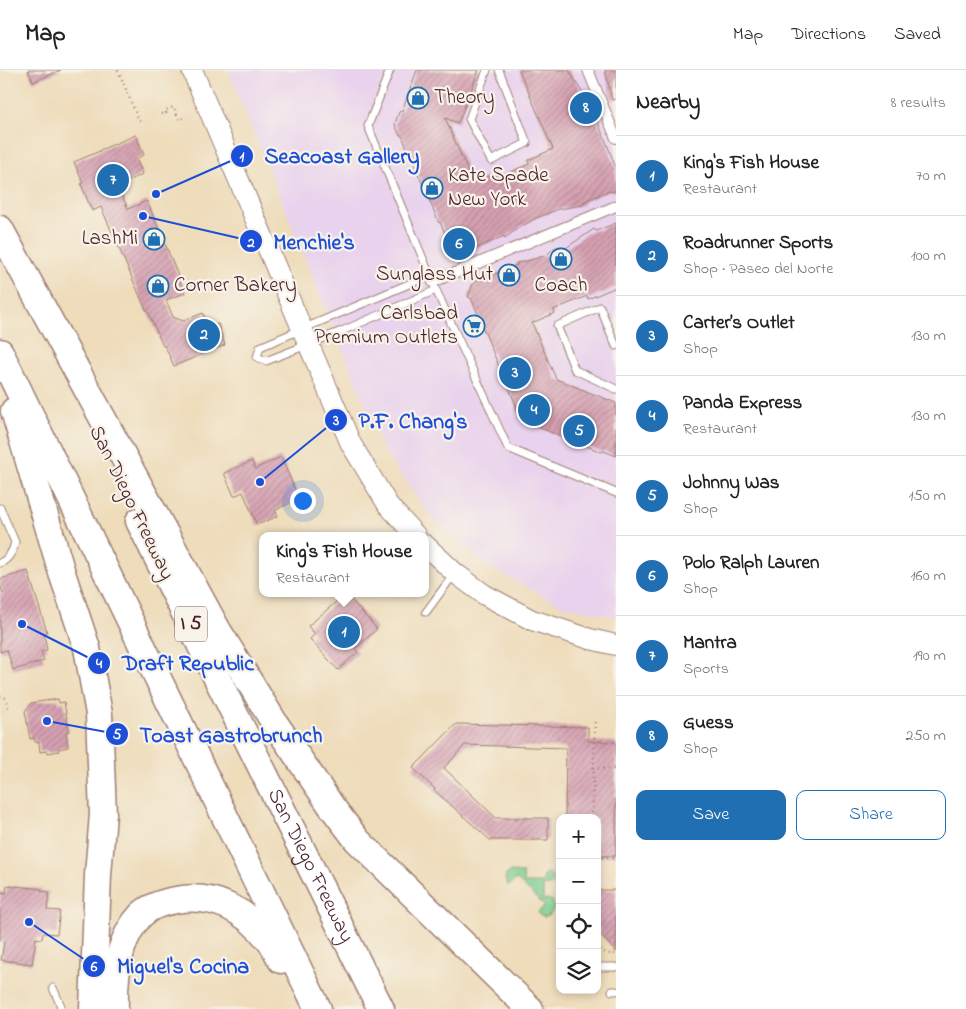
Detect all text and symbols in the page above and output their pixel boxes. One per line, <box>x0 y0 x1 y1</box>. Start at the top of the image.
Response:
text: Map <box>25 17 66 52</box>
text: Map <box>733 22 763 48</box>
text: Directions <box>791 22 866 48</box>
text: Saved <box>894 22 941 48</box>
place label: Theory <box>434 83 495 115</box>
shop icon: Theory <box>406 86 430 110</box>
text: Nearby <box>636 88 700 118</box>
pin: 8 <box>570 89 602 127</box>
text: 8 results <box>890 91 946 115</box>
callout: Seacoast Gallery <box>229 137 429 174</box>
text: Seacoast Gallery <box>264 142 420 175</box>
text: 1 <box>240 146 245 168</box>
text: King's Fish House <box>683 150 819 177</box>
pin: 7 <box>97 161 129 199</box>
place label: Kate Spade New York <box>448 161 549 215</box>
text: 1 <box>649 164 655 188</box>
text: 70 m <box>916 164 946 188</box>
shop icon: Kate Spade New York <box>420 176 444 200</box>
text: Restaurant <box>683 177 757 201</box>
callout: Menchie's <box>238 223 365 260</box>
place label: LashMi <box>82 224 138 254</box>
pin: 6 <box>443 225 475 263</box>
shop icon: LashMi <box>142 227 166 251</box>
text: Menchie's <box>273 228 355 260</box>
text: Roadrunner Sports <box>683 230 833 257</box>
text: 2 <box>246 232 255 254</box>
text: 2 <box>648 244 656 268</box>
text: 100 m <box>911 244 946 268</box>
shop icon: Coach <box>549 247 573 271</box>
text: Shop · Paseo del Norte <box>683 257 833 281</box>
place label: Sunglass Hut <box>376 260 493 292</box>
shop icon: Sunglass Hut <box>497 263 521 287</box>
place label: Corner Bakery <box>174 271 297 303</box>
place label: Coach <box>534 271 588 301</box>
shop icon: Corner Bakery <box>146 274 170 298</box>
place label: Carlsbad Premium Outlets <box>314 299 458 353</box>
text: Carter’s Outlet <box>683 310 795 337</box>
supermarket icon: Carlsbad Premium Outlets <box>462 314 486 338</box>
pin: 2 <box>188 316 220 354</box>
text: 3 <box>649 324 655 348</box>
text: 130 m <box>911 324 946 348</box>
text: Shop <box>683 337 718 361</box>
pin: 3 <box>499 354 531 392</box>
text: Panda Express <box>683 390 802 417</box>
pin: 4 <box>518 391 550 429</box>
callout: P.F. Chang's <box>324 402 477 439</box>
text: 4 <box>649 404 655 428</box>
text: 130 m <box>911 404 946 428</box>
text: P.F. Chang's <box>359 407 467 440</box>
text: 3 <box>332 410 339 432</box>
pin: 5 <box>563 412 595 450</box>
text: Restaurant <box>683 417 757 441</box>
street label: San Diego Freeway <box>79 421 181 586</box>
text: Johnny Was <box>683 470 779 497</box>
text: 5 <box>647 484 657 508</box>
text: 150 m <box>908 484 946 508</box>
your location <box>290 488 316 514</box>
text: Shop <box>683 497 718 521</box>
popup <box>259 532 429 597</box>
text: King's Fish House <box>276 539 412 566</box>
text: Polo Ralph Lauren <box>683 550 819 577</box>
text: 6 <box>648 564 656 588</box>
text: 160 m <box>911 564 946 588</box>
text: Restaurant <box>276 566 350 590</box>
text: Shop <box>683 577 718 601</box>
road number: I 5 <box>175 606 207 642</box>
pin: 1 <box>328 613 360 651</box>
text: Mantra <box>683 630 737 657</box>
callout: Draft Republic <box>87 644 264 681</box>
text: 7 <box>649 644 655 668</box>
text: 190 m <box>913 644 946 668</box>
text: Draft Republic <box>121 649 255 681</box>
text: 4 <box>95 653 103 675</box>
text: Sports <box>683 657 729 681</box>
text: Guess <box>683 710 734 737</box>
callout: Toast Gastrobrunch <box>105 715 333 752</box>
text: Toast Gastrobrunch <box>139 721 323 753</box>
text: 5 <box>113 724 122 746</box>
text: 8 <box>649 724 655 748</box>
text: 250 m <box>906 724 946 748</box>
text: Shop <box>683 737 718 761</box>
street label: San Diego Freeway <box>259 784 361 949</box>
button: Save <box>636 790 786 840</box>
button: Share <box>796 790 946 840</box>
map controls <box>556 814 601 994</box>
button: + <box>556 814 601 859</box>
button: − <box>556 859 601 904</box>
button: locate <box>556 904 601 949</box>
callout: Miguel's Cocina <box>82 947 259 984</box>
button: layers <box>556 949 601 994</box>
text: Miguel's Cocina <box>117 952 249 985</box>
text: 6 <box>90 956 98 978</box>

